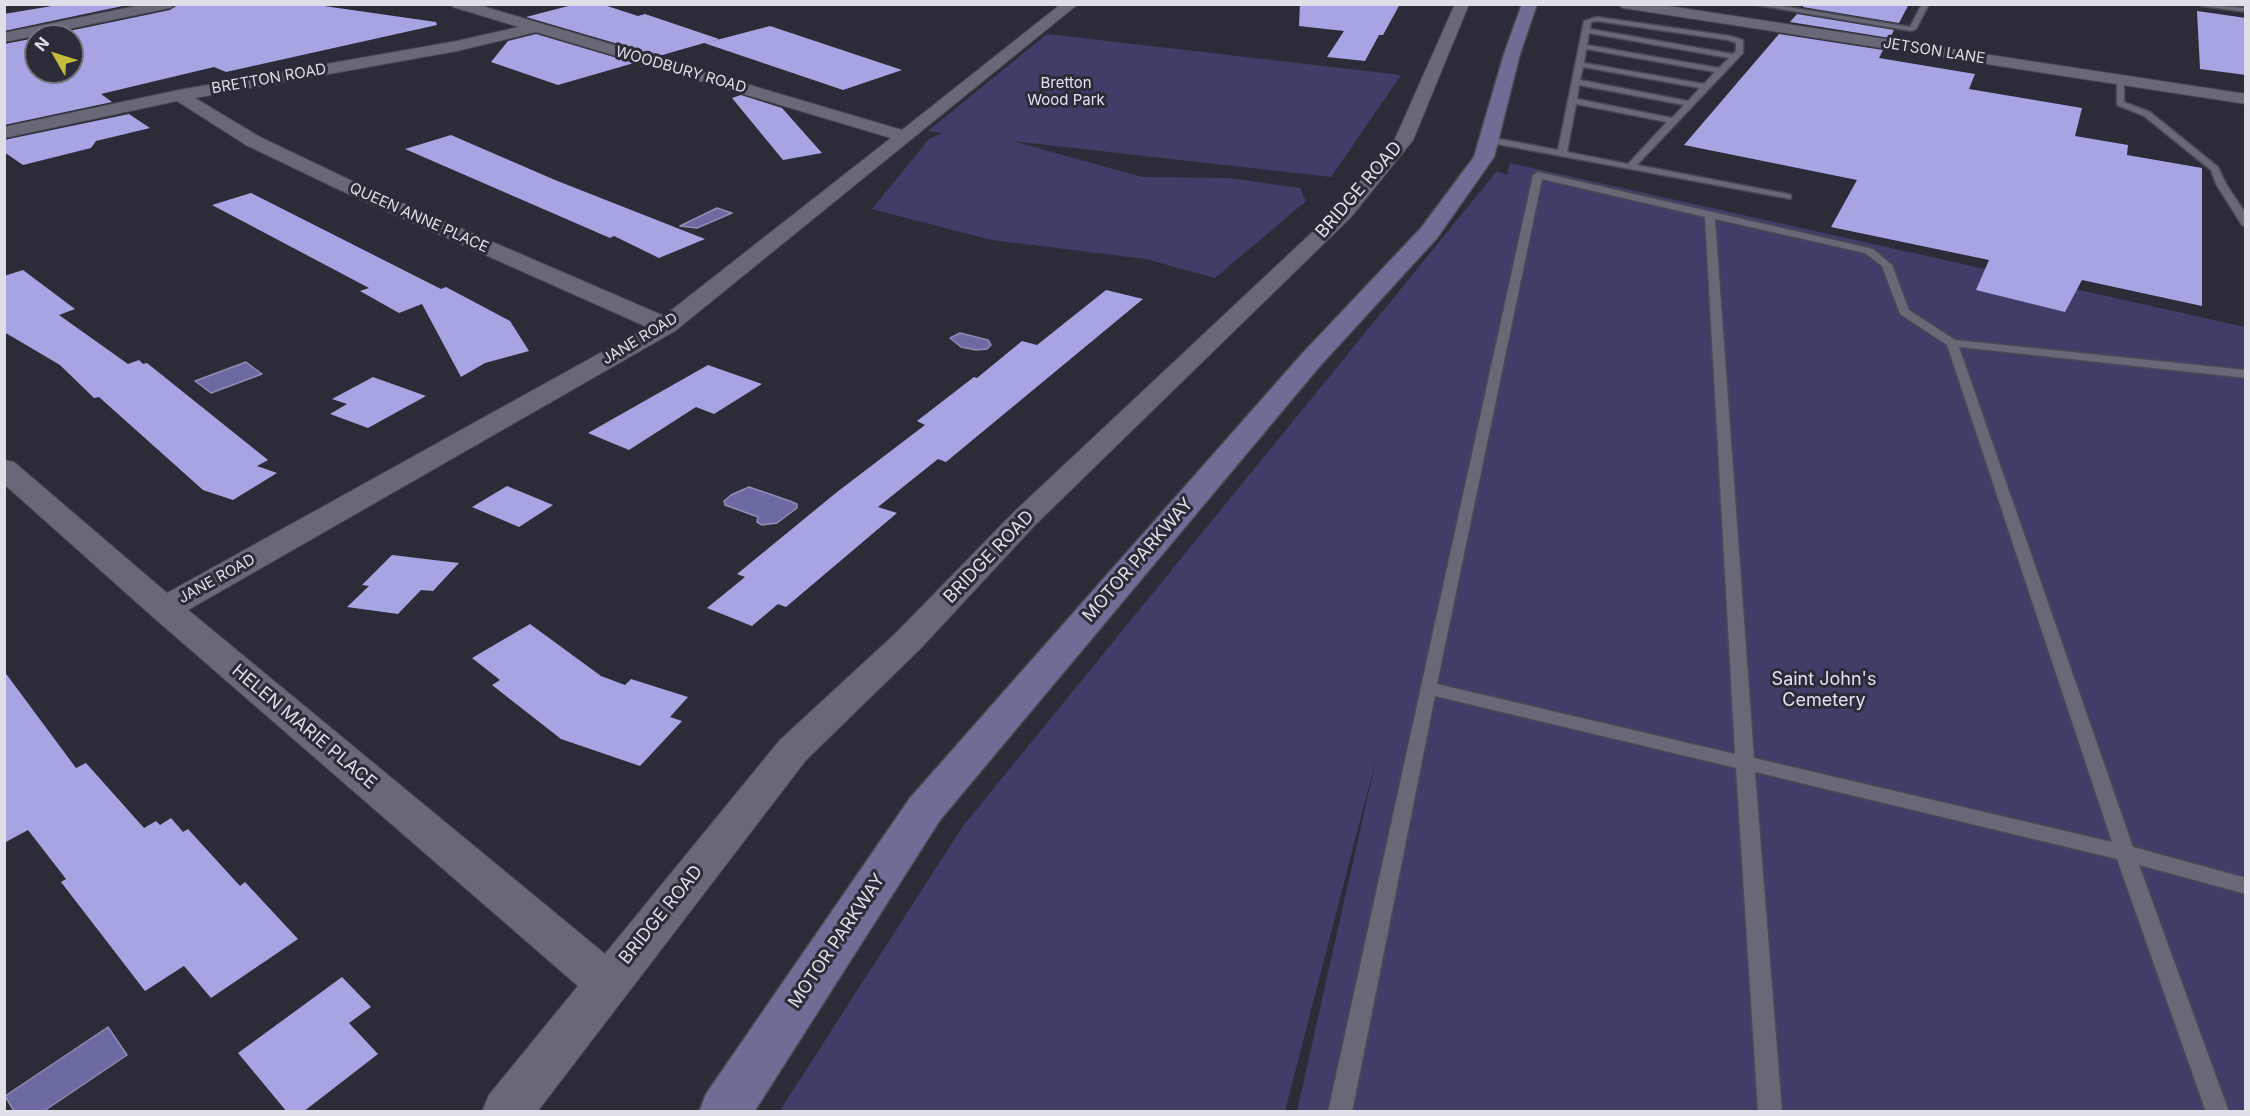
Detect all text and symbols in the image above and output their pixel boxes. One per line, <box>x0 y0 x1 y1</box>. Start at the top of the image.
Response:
north arrow <box>24 24 84 84</box>
text: N <box>30 33 53 55</box>
street label: JETSON LANE <box>1882 34 1986 68</box>
street label: WOODBURY ROAD <box>614 43 748 97</box>
street label: BRETTON ROAD <box>210 60 328 98</box>
park label: Bretton Wood Park <box>1027 74 1105 109</box>
street label: BRIDGE ROAD <box>1311 137 1407 243</box>
street label: QUEEN ANNE PLACE <box>347 179 491 257</box>
street label: JANE ROAD <box>599 309 681 369</box>
street label: MOTOR PARKWAY <box>1078 494 1198 626</box>
street label: BRIDGE ROAD <box>939 506 1039 608</box>
street label: JANE ROAD <box>175 551 259 607</box>
street label: HELEN MARIE PLACE <box>227 660 381 794</box>
park label: Saint John's Cemetery <box>1772 669 1876 712</box>
street label: BRIDGE ROAD <box>615 861 707 969</box>
street label: MOTOR PARKWAY <box>784 870 890 1012</box>

